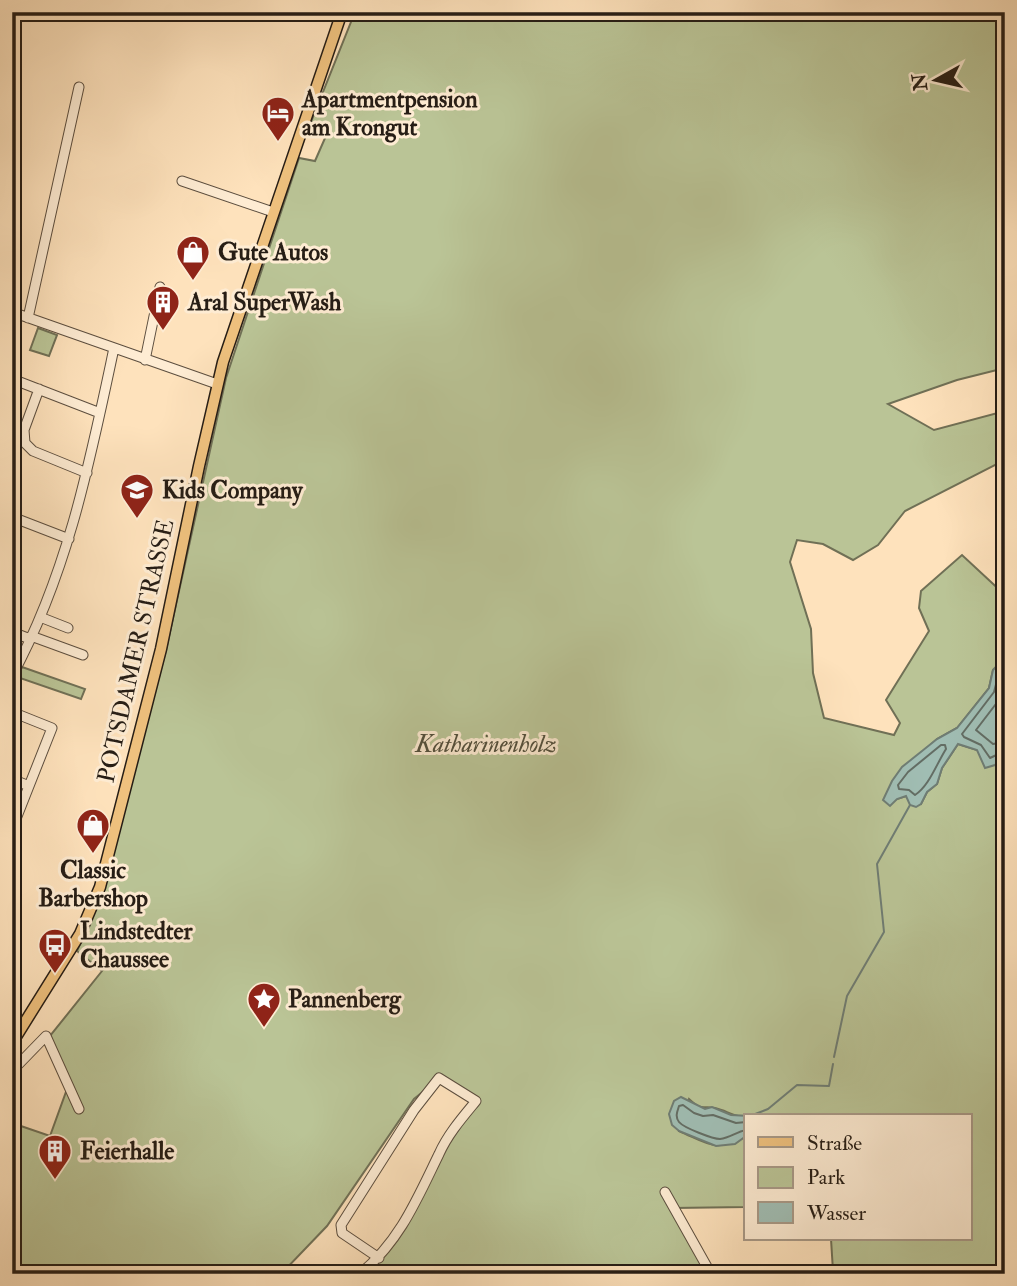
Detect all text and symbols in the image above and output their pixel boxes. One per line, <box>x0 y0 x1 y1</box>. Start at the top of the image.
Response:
north arrow <box>902 46 972 116</box>
text: N <box>907 71 933 93</box>
place label: Apartmentpension am Krongut <box>301 84 478 143</box>
hotel icon: Apartmentpension am Krongut <box>259 94 297 143</box>
shop icon: Gute Autos <box>174 233 212 282</box>
place label: Gute Autos <box>218 237 328 268</box>
building icon: Aral SuperWash <box>144 283 182 332</box>
place label: Aral SuperWash <box>187 287 342 318</box>
school or university icon: Kids Company <box>118 471 156 520</box>
place label: Kids Company <box>162 475 304 506</box>
street label: POTSDAMER STRASSE <box>91 516 181 786</box>
park label: Katharinenholz <box>415 729 556 760</box>
shop icon: Classic Barbershop <box>74 806 112 855</box>
place label: Classic Barbershop <box>38 855 148 914</box>
place label: Lindstedter Chaussee <box>80 916 193 975</box>
bus stop icon: Lindstedter Chaussee <box>36 926 74 975</box>
place icon: Pannenberg <box>245 980 283 1029</box>
place label: Pannenberg <box>288 984 402 1015</box>
legend <box>744 1114 972 1240</box>
text: Straße <box>807 1130 862 1157</box>
building icon: Feierhalle <box>36 1132 74 1181</box>
place label: Feierhalle <box>80 1136 174 1167</box>
text: Park <box>807 1164 845 1191</box>
text: Wasser <box>806 1200 866 1227</box>

